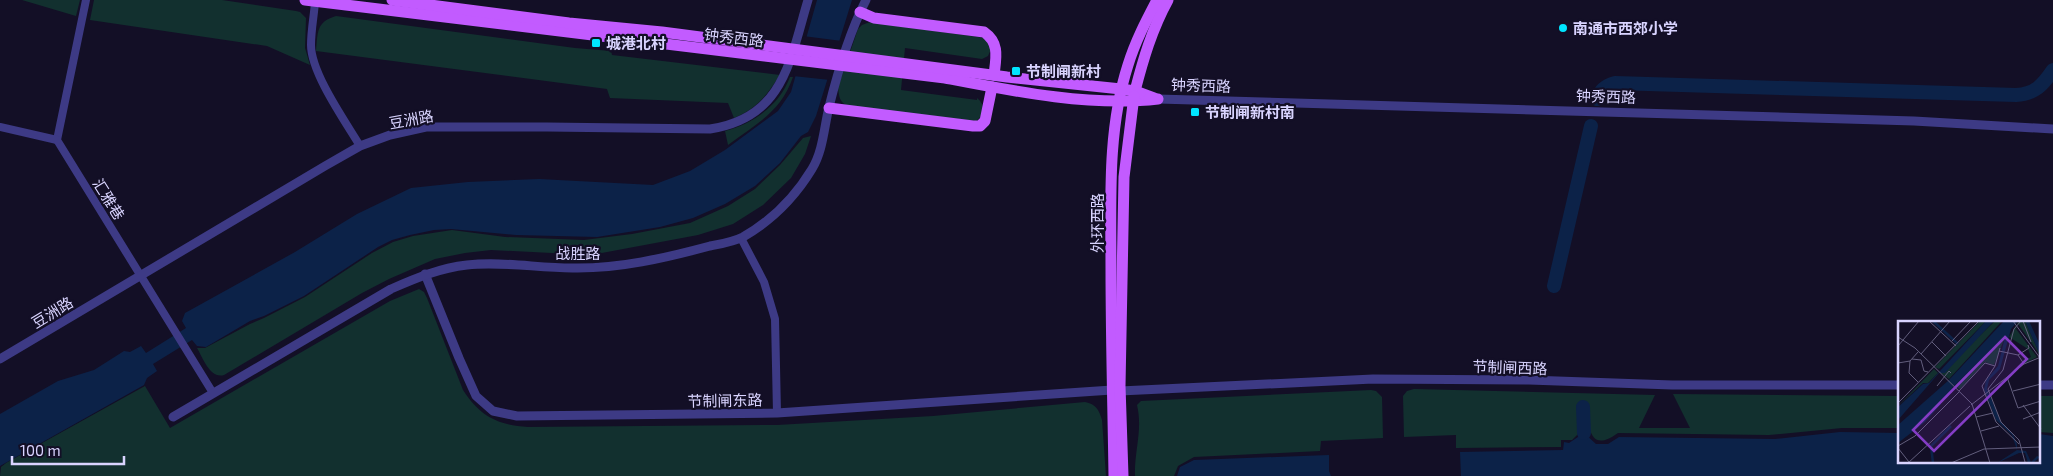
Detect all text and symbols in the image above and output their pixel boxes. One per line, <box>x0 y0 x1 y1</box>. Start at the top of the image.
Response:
place label: 南通市西郊小学 <box>1573 19 1678 37</box>
marker: 南通市西郊小学 <box>1557 22 1569 34</box>
street label: 钟秀西路 <box>703 24 765 50</box>
place label: 城港北村 <box>606 34 666 52</box>
marker: 城港北村 <box>590 37 602 49</box>
place label: 节制闸新村 <box>1026 62 1101 80</box>
marker: 节制闸新村 <box>1010 65 1022 77</box>
street label: 钟秀西路 <box>1171 75 1231 95</box>
street label: 钟秀西路 <box>1576 86 1636 106</box>
place label: 节制闸新村南 <box>1205 103 1295 121</box>
street label: 豆洲路 <box>387 106 435 132</box>
marker: 节制闸新村南 <box>1189 106 1201 118</box>
street label: 汇雅巷 <box>89 175 129 223</box>
street label: 外环西路 <box>1088 193 1106 253</box>
street label: 战胜路 <box>555 244 601 262</box>
street label: 豆洲路 <box>28 293 76 331</box>
inset map <box>1898 321 2040 464</box>
street label: 节制闸西路 <box>1472 357 1548 377</box>
street label: 节制闸东路 <box>687 390 763 410</box>
scale bar <box>12 434 125 466</box>
text: 100 m <box>20 441 61 459</box>

